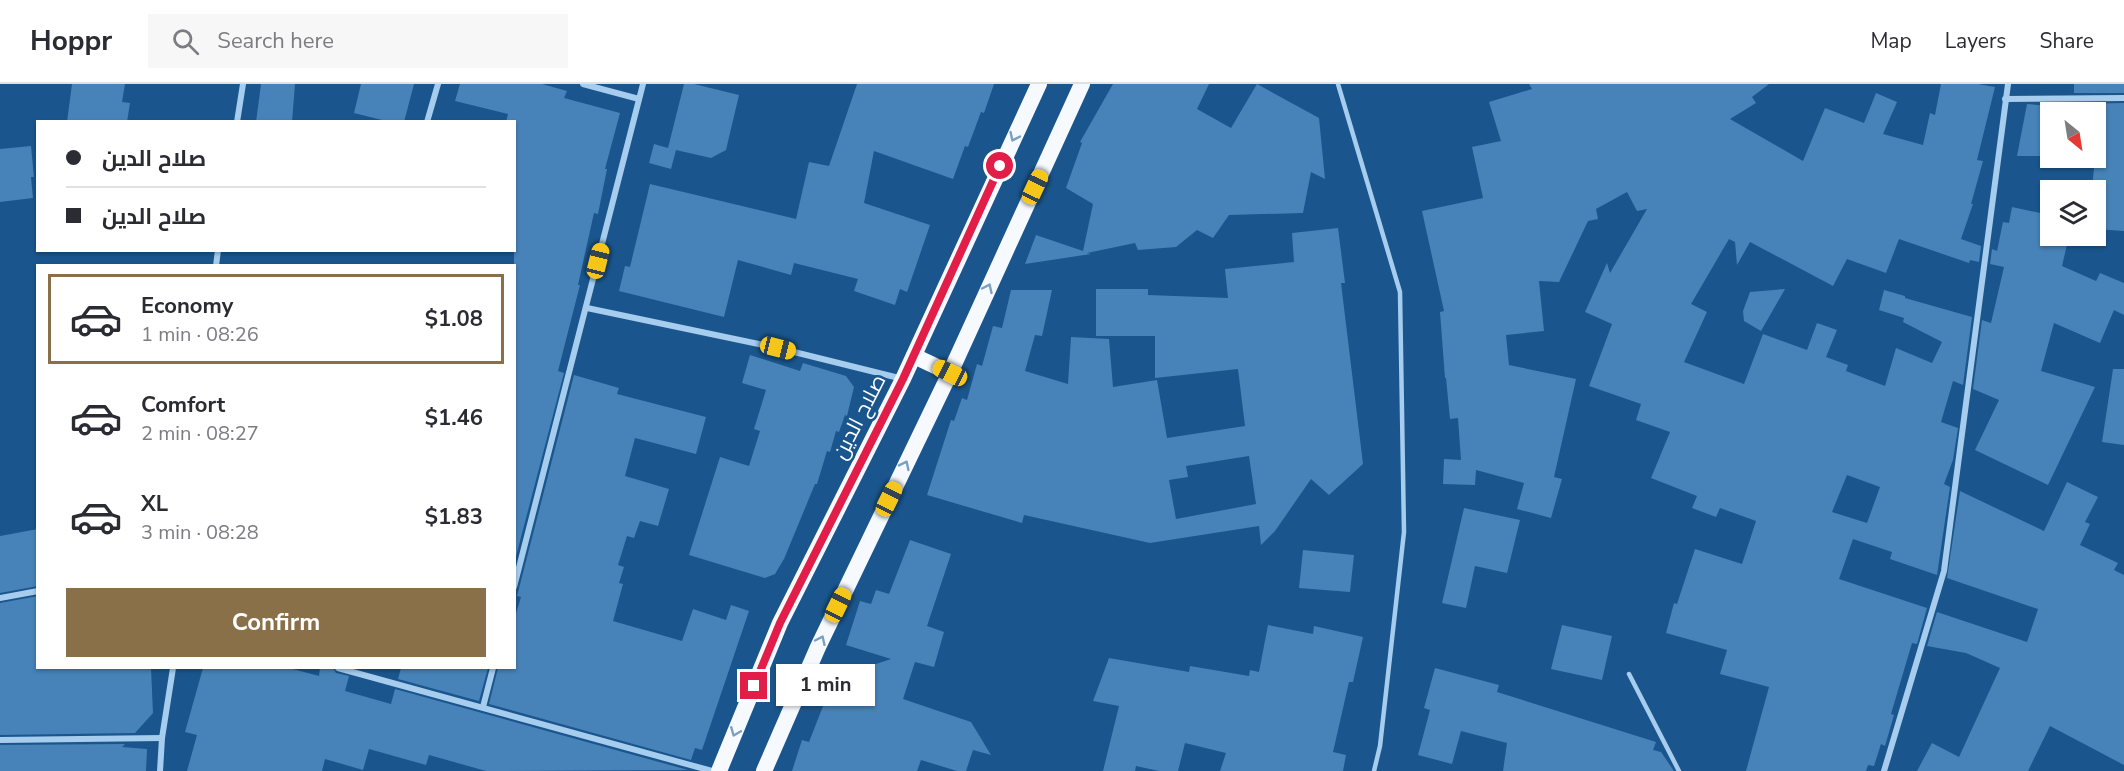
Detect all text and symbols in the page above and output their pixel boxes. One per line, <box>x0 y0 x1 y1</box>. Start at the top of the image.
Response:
search box <box>148 14 568 68</box>
text: Hoppr <box>30 22 112 60</box>
icon: search <box>169 25 202 58</box>
text: Search here <box>217 26 334 56</box>
text: Map <box>1870 27 1912 55</box>
text: Layers <box>1945 27 2006 55</box>
text: Share <box>2039 27 2094 55</box>
north arrow <box>2040 102 2106 168</box>
map controls <box>2040 102 2106 246</box>
one-way arrow <box>1009 130 1021 141</box>
text: صلاح الدين <box>102 144 206 174</box>
route start <box>986 152 1013 179</box>
car <box>1019 167 1051 207</box>
button: layers <box>2040 180 2106 246</box>
text: صلاح الدين <box>102 202 206 232</box>
car <box>585 241 611 281</box>
one-way arrow <box>981 284 993 295</box>
text: Economy <box>141 291 233 321</box>
icon: car <box>69 292 123 346</box>
text: $1.08 <box>425 304 483 334</box>
text: 1 min · 08:26 <box>141 321 259 348</box>
car <box>758 335 798 361</box>
car <box>930 357 970 389</box>
street label: صلاح الدين <box>826 370 892 464</box>
text: Comfort <box>141 390 225 420</box>
icon: car <box>69 391 123 445</box>
text: $1.46 <box>425 403 483 433</box>
text: 2 min · 08:27 <box>141 420 259 447</box>
one-way arrow <box>898 460 910 471</box>
car <box>873 479 905 519</box>
text: XL <box>141 489 168 519</box>
icon: car <box>69 490 123 544</box>
text: $1.83 <box>425 502 483 532</box>
text: 3 min · 08:28 <box>141 519 259 546</box>
car <box>822 585 854 625</box>
button: Confirm <box>66 588 486 657</box>
one-way arrow <box>813 636 825 647</box>
callout: 1 min <box>775 665 874 707</box>
text: 1 min <box>800 671 851 698</box>
route end <box>740 672 767 699</box>
one-way arrow <box>730 725 742 736</box>

